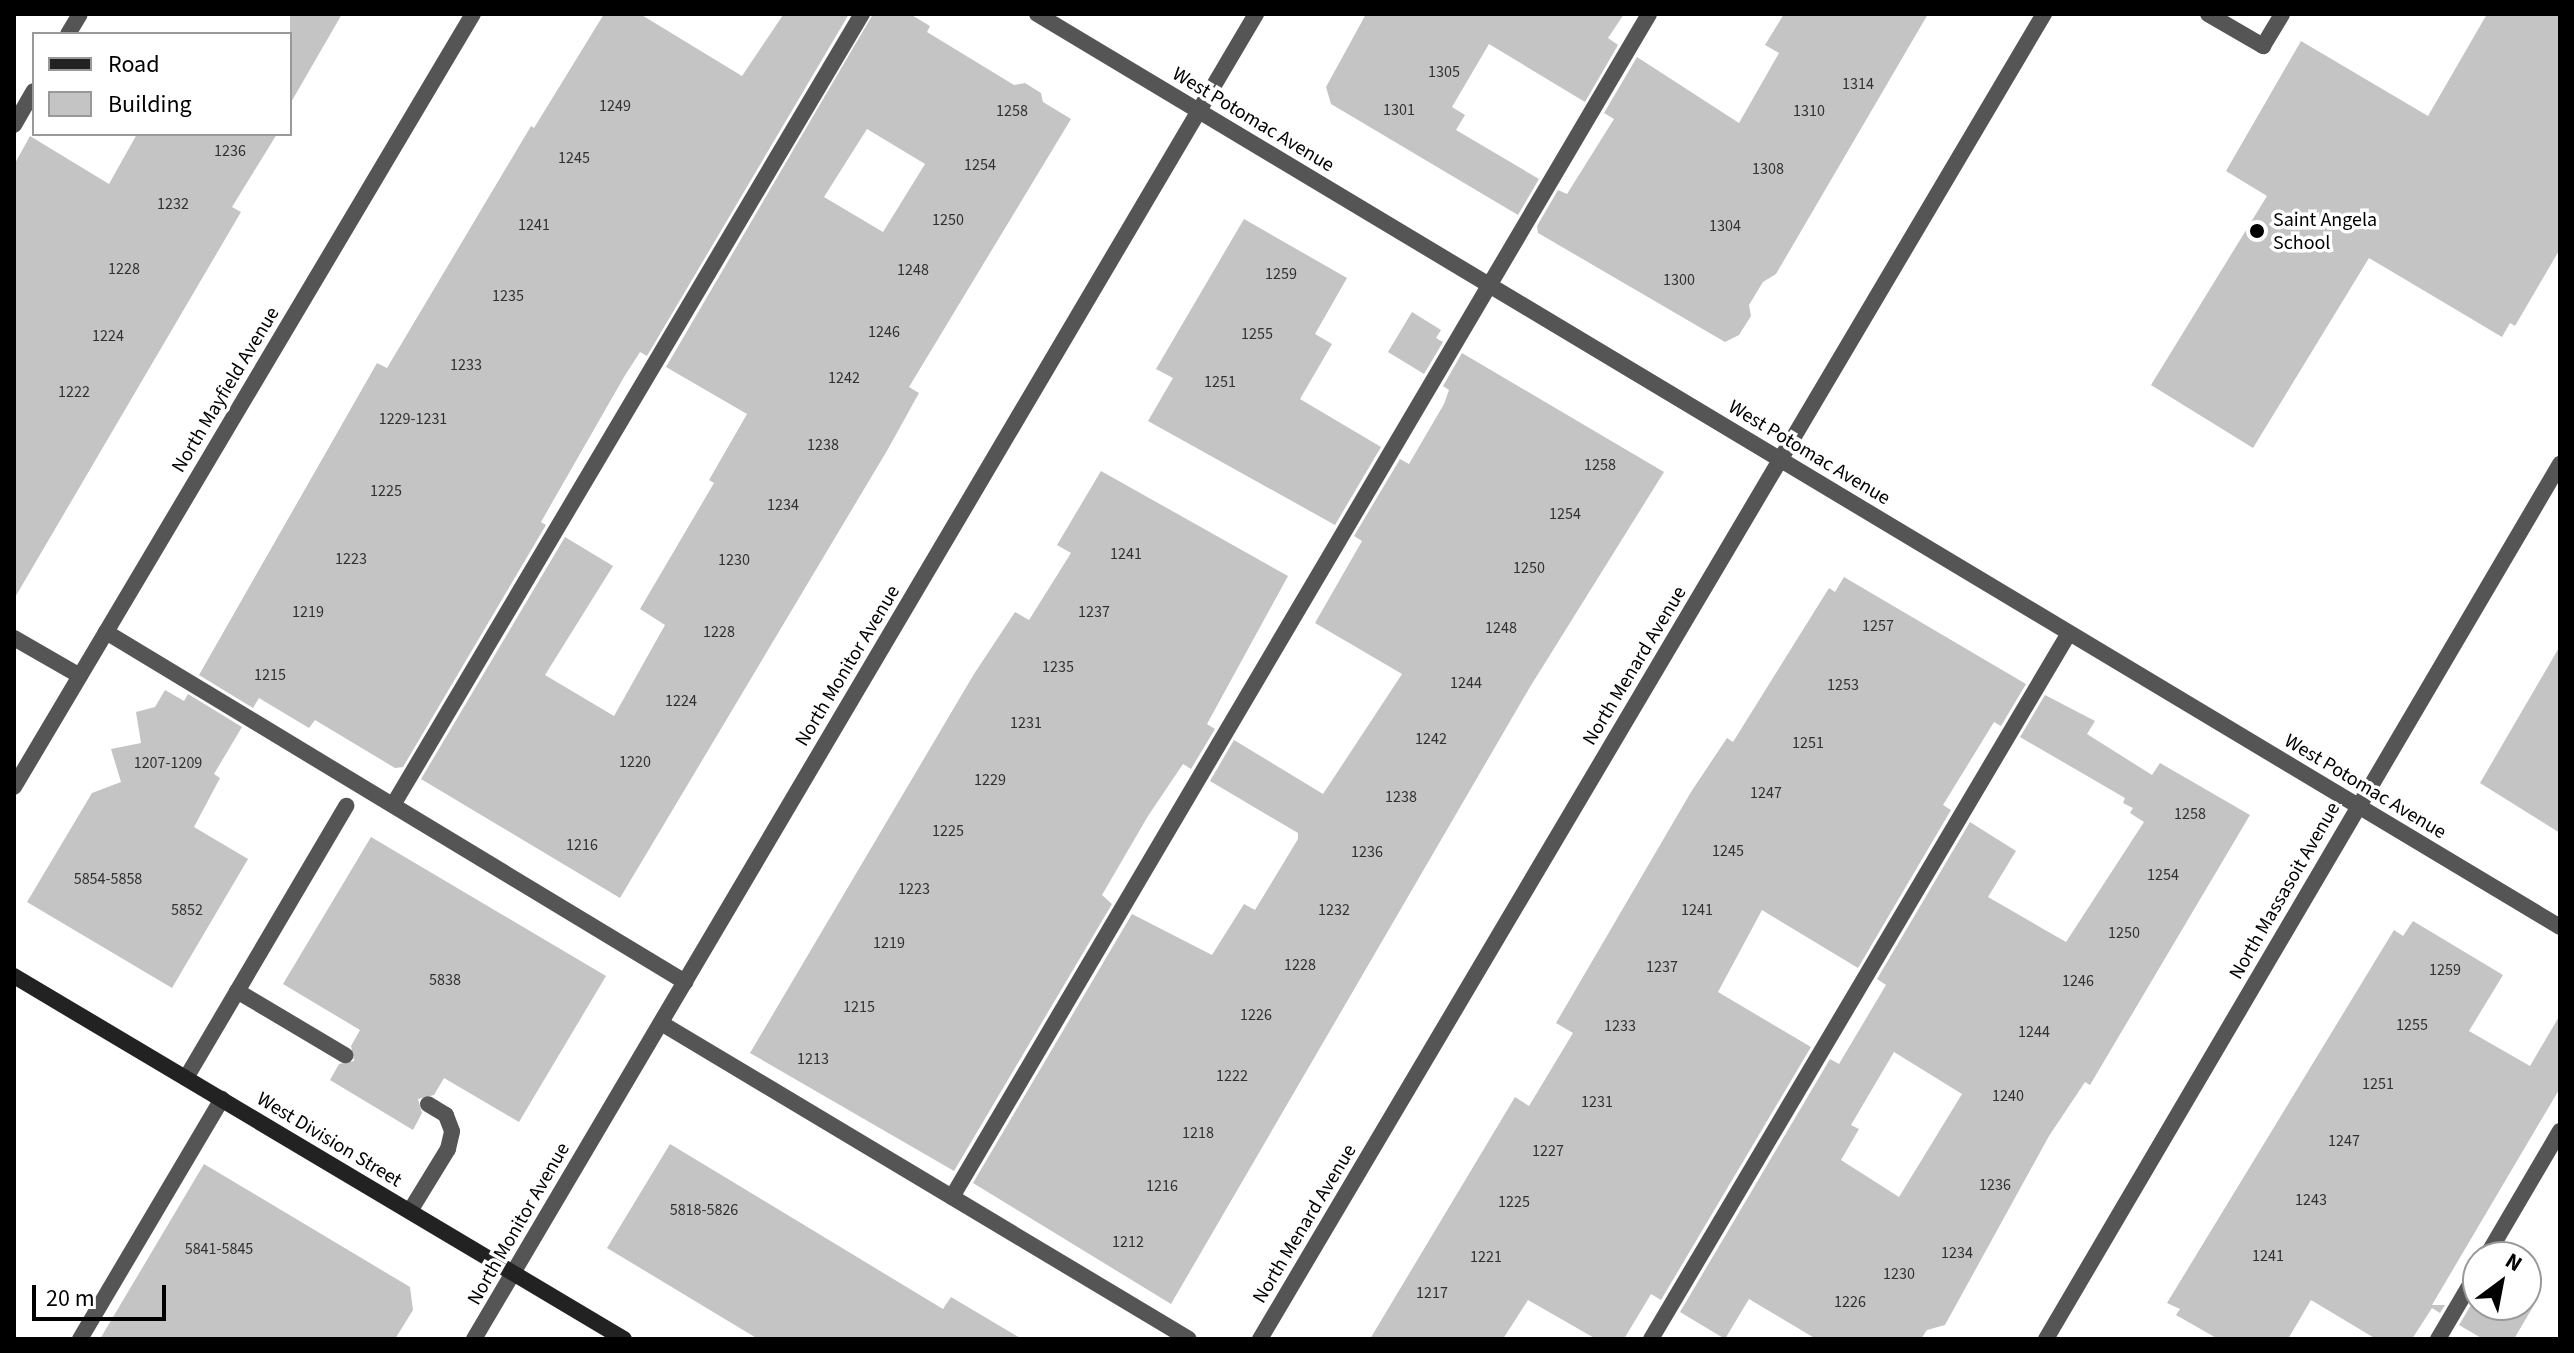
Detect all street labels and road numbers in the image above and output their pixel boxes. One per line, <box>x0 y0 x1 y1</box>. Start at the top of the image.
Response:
street label: West Potomac Avenue <box>1168 62 1338 178</box>
street label: North Mayfield Avenue <box>167 303 285 477</box>
street label: West Potomac Avenue <box>1724 395 1894 511</box>
street label: North Monitor Avenue <box>790 581 906 751</box>
street label: North Menard Avenue <box>1578 582 1692 750</box>
street label: West Potomac Avenue <box>2280 729 2450 845</box>
street label: North Massasoit Avenue <box>2225 798 2345 984</box>
street label: West Division Street <box>252 1087 406 1193</box>
street label: North Monitor Avenue <box>463 1139 575 1309</box>
street label: North Menard Avenue <box>1248 1140 1362 1308</box>

